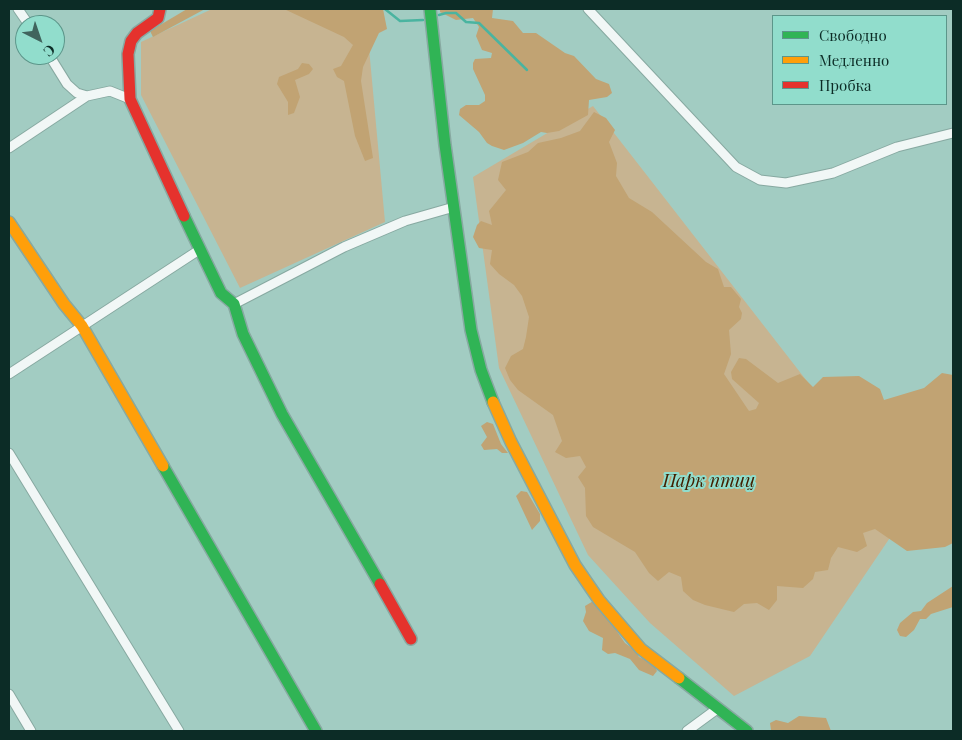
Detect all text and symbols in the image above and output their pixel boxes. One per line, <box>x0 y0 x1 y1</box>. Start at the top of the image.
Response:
north arrow <box>15 15 65 65</box>
legend <box>772 15 947 105</box>
text: Свободно <box>819 25 887 45</box>
text: С <box>40 41 59 61</box>
text: Медленно <box>819 50 889 70</box>
text: Пробка <box>819 75 872 95</box>
park label: Парк птиц <box>663 470 755 492</box>

